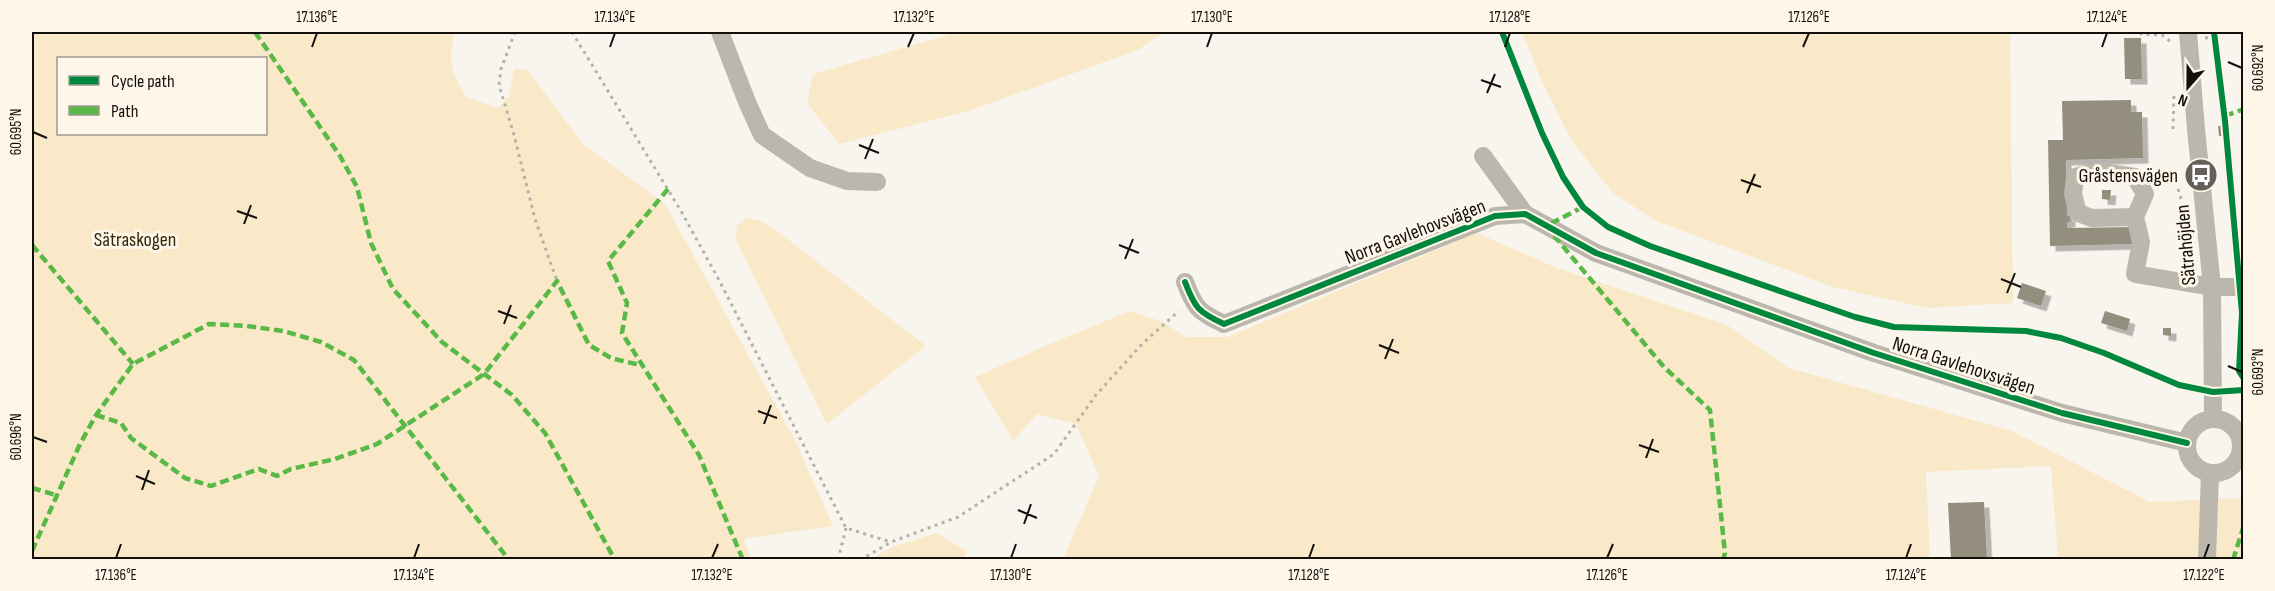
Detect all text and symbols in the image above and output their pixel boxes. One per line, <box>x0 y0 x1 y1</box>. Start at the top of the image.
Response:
text: 17.136°E <box>296 8 338 27</box>
text: 17.134°E <box>595 8 635 27</box>
text: 17.132°E <box>893 8 935 27</box>
text: 17.130°E <box>1191 8 1233 27</box>
text: 17.128°E <box>1489 8 1531 27</box>
text: 17.126°E <box>1788 8 1830 27</box>
text: 17.124°E <box>2087 8 2127 27</box>
text: 60.692°N <box>2249 45 2268 91</box>
legend <box>57 57 267 135</box>
north arrow <box>2158 57 2218 117</box>
text: Cycle path <box>111 71 175 92</box>
text: N <box>2176 89 2191 110</box>
text: Path <box>111 101 139 122</box>
text: 60.695°N <box>7 109 26 155</box>
bus stop icon: Gråstensvägen <box>2183 157 2219 193</box>
place label: Gråstensvägen <box>2078 164 2178 188</box>
street label: Norra Gavlehovsvägen <box>1342 194 1489 270</box>
street label: Sätrahöjden <box>2171 204 2201 286</box>
park label: Sätraskogen <box>94 228 176 252</box>
street label: Norra Gavlehovsvägen <box>1889 332 2038 400</box>
text: 60.693°N <box>2249 349 2268 395</box>
text: 60.696°N <box>7 413 26 461</box>
text: 17.136°E <box>95 566 137 585</box>
text: 17.134°E <box>394 566 434 585</box>
text: 17.132°E <box>691 566 733 585</box>
text: 17.130°E <box>990 566 1032 585</box>
text: 17.128°E <box>1288 566 1330 585</box>
text: 17.126°E <box>1586 566 1628 585</box>
text: 17.124°E <box>1886 566 1926 585</box>
text: 17.122°E <box>2183 566 2225 585</box>

